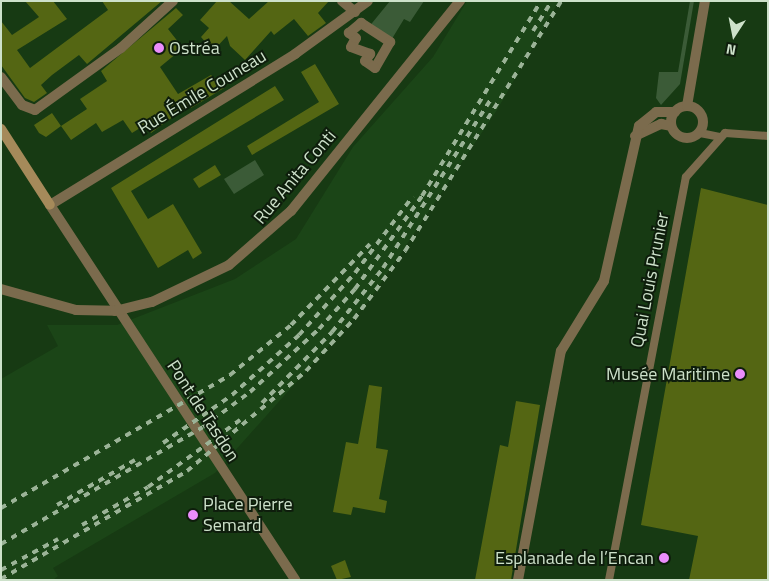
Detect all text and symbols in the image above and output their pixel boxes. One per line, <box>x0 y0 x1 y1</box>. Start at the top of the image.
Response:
north arrow <box>709 10 759 60</box>
place label: Ostréa <box>169 37 220 59</box>
text: N <box>724 39 738 61</box>
marker: Ostréa <box>153 42 165 54</box>
street label: Rue Émile Couneau <box>134 45 270 139</box>
street label: Rue Anita Conti <box>249 126 341 228</box>
street label: Quai Louis Prunier <box>626 210 674 350</box>
street label: Pont de Tasdon <box>162 356 244 466</box>
place label: Musée Maritime <box>606 363 730 385</box>
marker: Musée Maritime <box>734 368 746 380</box>
place label: Place Pierre Semard <box>203 494 293 536</box>
marker: Place Pierre Semard <box>187 509 199 521</box>
place label: Esplanade de l’Encan <box>495 547 654 569</box>
marker: Esplanade de l’Encan <box>658 552 670 564</box>

